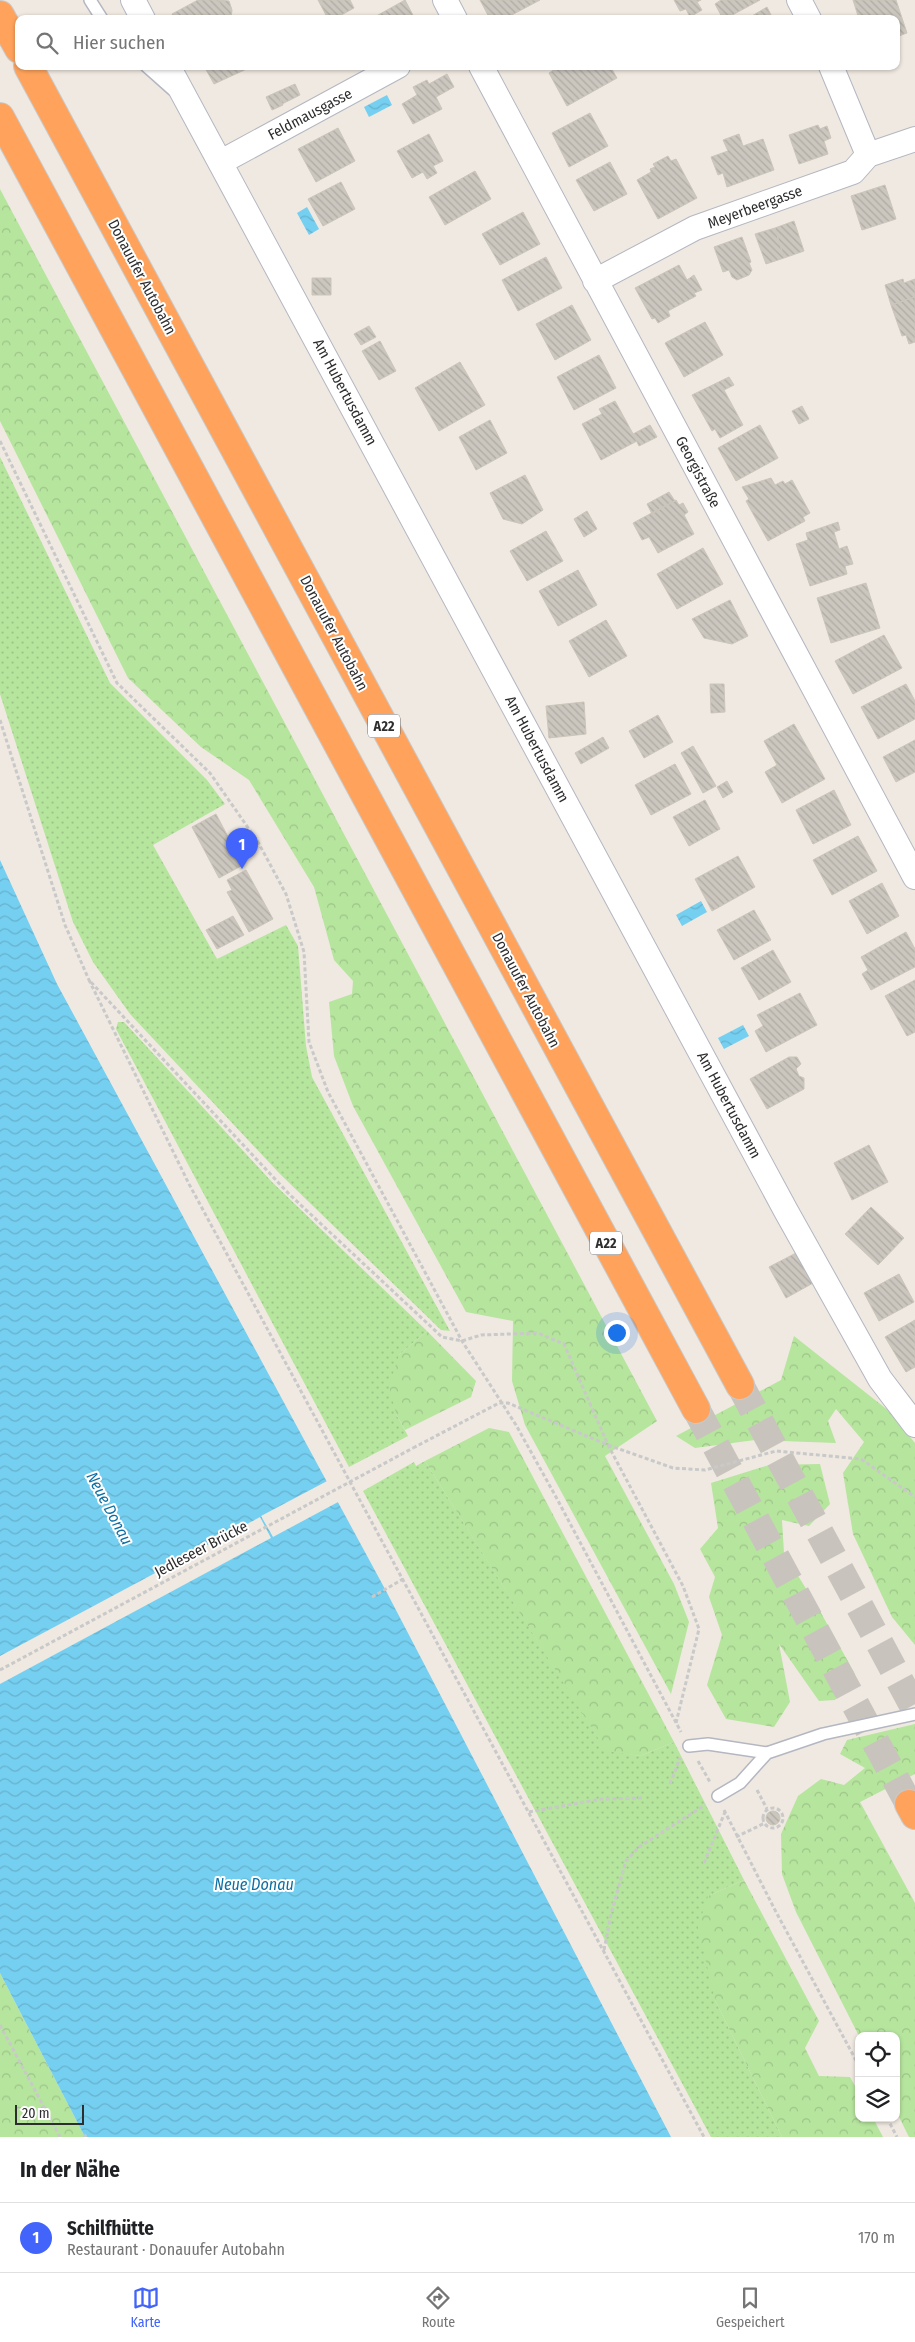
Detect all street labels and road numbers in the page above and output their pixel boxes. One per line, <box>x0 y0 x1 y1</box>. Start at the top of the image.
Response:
street label: Feldmausgasse <box>265 84 355 144</box>
street label: Meyerbeergasse <box>705 182 805 232</box>
street label: Donauufer Autobahn <box>104 216 180 338</box>
street label: Am Hubertusdamm <box>309 336 381 448</box>
street label: Georgistraße <box>672 433 724 511</box>
street label: Donauufer Autobahn <box>296 572 372 694</box>
street label: Am Hubertusdamm <box>501 693 573 805</box>
road number: A22 <box>368 714 400 738</box>
street label: Donauufer Autobahn <box>488 929 564 1051</box>
street label: Am Hubertusdamm <box>693 1049 765 1161</box>
road number: A22 <box>590 1232 622 1254</box>
street label: Jedleseer Brücke <box>151 1517 251 1581</box>

